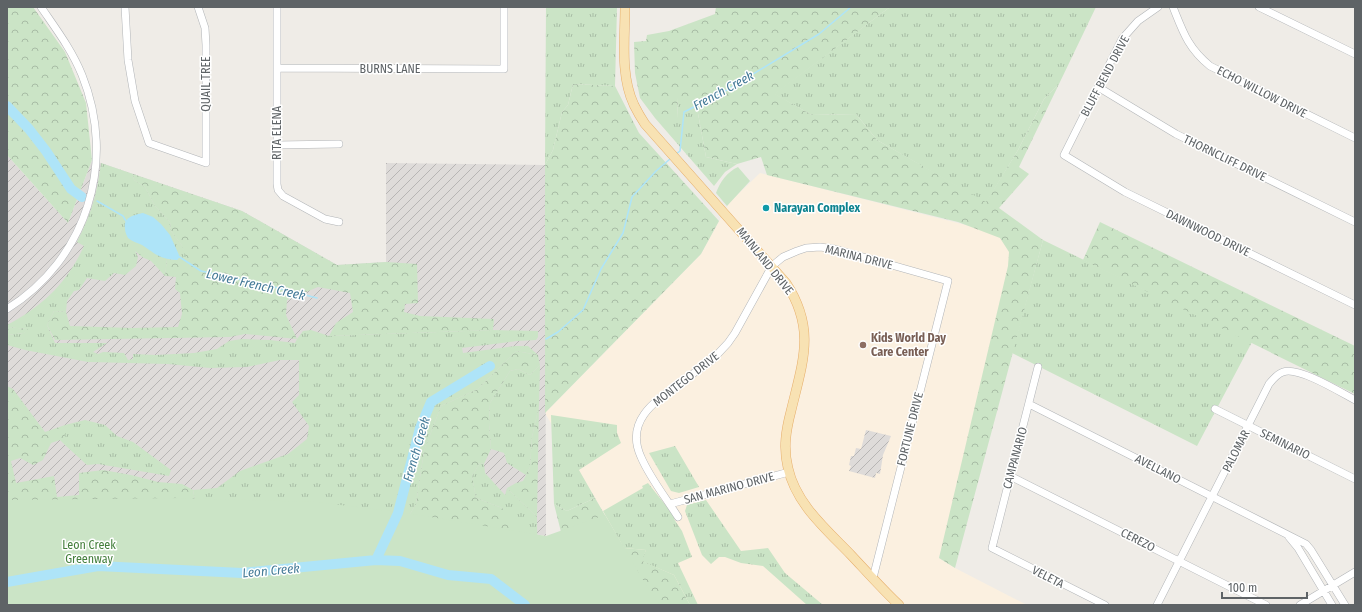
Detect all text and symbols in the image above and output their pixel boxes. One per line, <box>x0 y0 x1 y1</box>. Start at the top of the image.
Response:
street label: BLUFF BEND DRIVE <box>1078 33 1132 119</box>
street label: QUAIL TREE <box>199 56 213 112</box>
street label: BURNS LANE <box>360 62 421 76</box>
street label: ECHO WILLOW DRIVE <box>1215 63 1310 121</box>
water label: French Creek <box>690 67 757 113</box>
street label: RITA ELENA <box>270 105 284 160</box>
street label: THORNCLIFF DRIVE <box>1181 132 1269 184</box>
place label: Narayan Complex <box>774 201 860 215</box>
marker: Narayan Complex <box>761 203 771 213</box>
street label: DAWNWOOD DRIVE <box>1164 207 1253 260</box>
street label: MAINLAND DRIVE <box>734 225 797 298</box>
street label: MARINA DRIVE <box>824 242 895 272</box>
water label: Lower French Creek <box>205 266 307 303</box>
place label: Kids World Day Care Center <box>871 331 946 359</box>
marker: Kids World Day Care Center <box>858 340 868 350</box>
street label: MONTEGO DRIVE <box>650 349 722 409</box>
street label: FORTUNE DRIVE <box>894 390 926 467</box>
water label: French Creek <box>400 414 433 483</box>
street label: CAMPANARIO <box>1000 425 1030 491</box>
street label: SEMINARIO <box>1258 426 1312 462</box>
street label: PALOMAR <box>1219 427 1253 474</box>
street label: AVELLANO <box>1133 451 1183 487</box>
street label: SAN MARINO DRIVE <box>682 469 776 507</box>
street label: CEREZO <box>1118 525 1158 555</box>
park label: Leon Creek Greenway <box>62 538 116 566</box>
water label: Leon Creek <box>242 560 301 580</box>
street label: VELETA <box>1030 563 1067 591</box>
scale bar <box>1222 574 1307 600</box>
text: 100 m <box>1228 581 1257 595</box>

